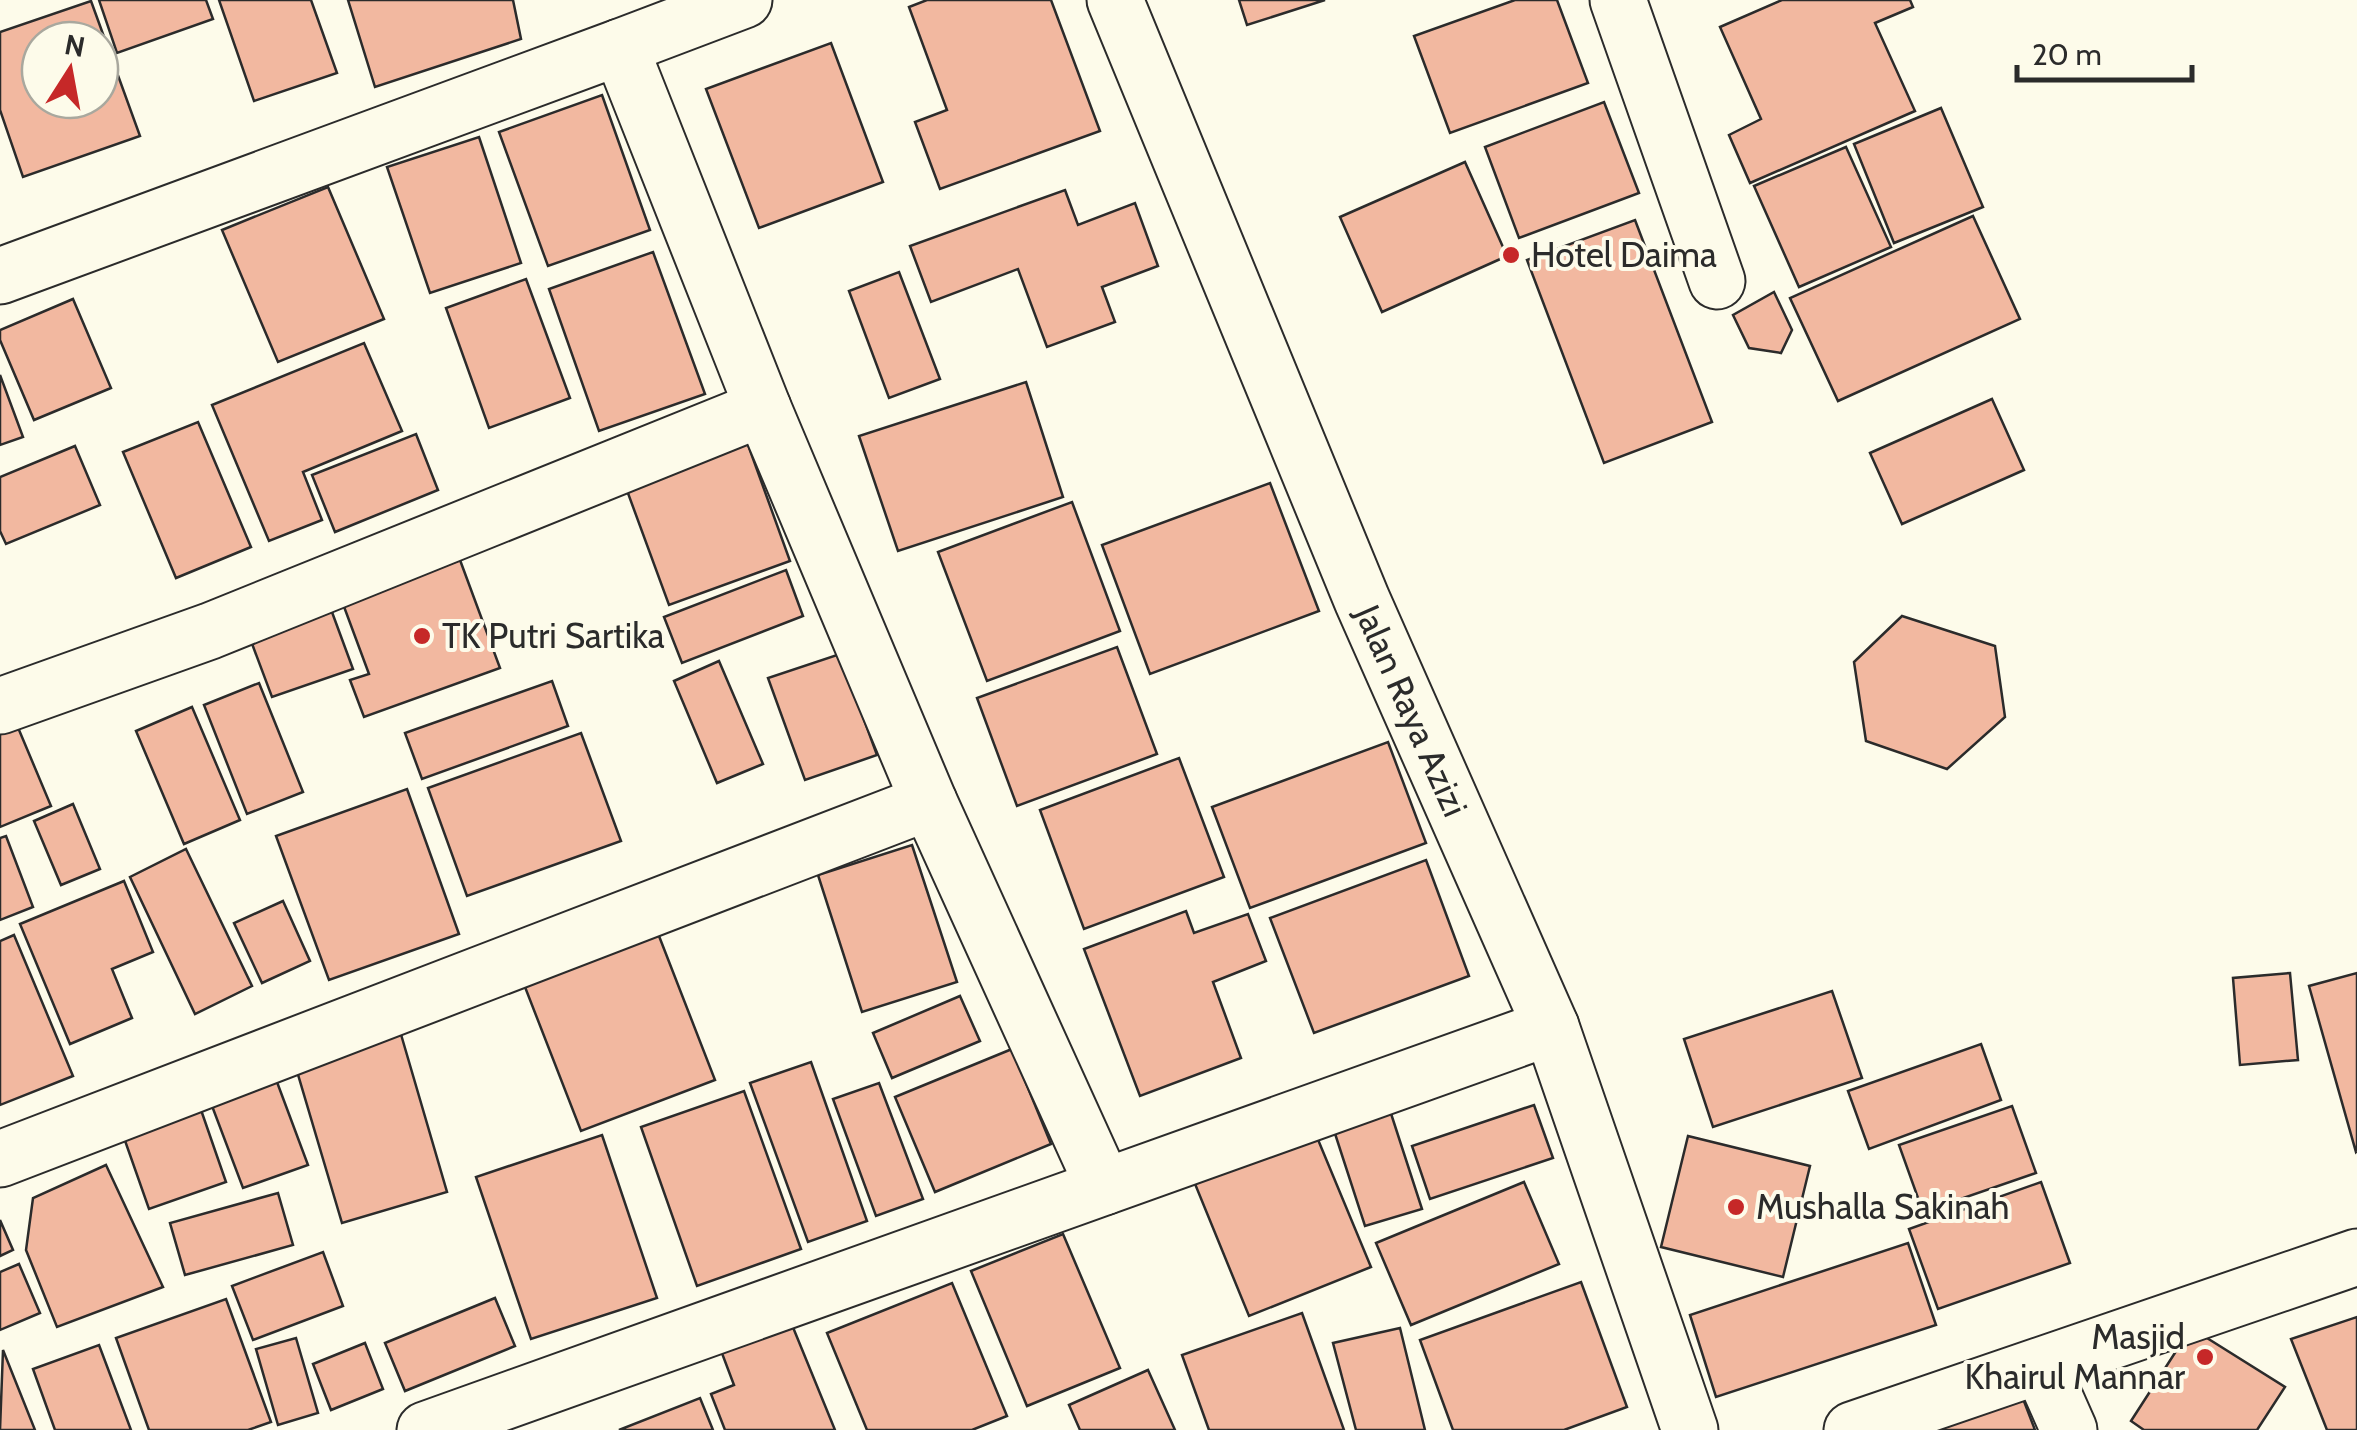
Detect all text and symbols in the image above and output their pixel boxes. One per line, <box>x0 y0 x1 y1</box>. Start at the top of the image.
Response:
north arrow <box>20 20 120 120</box>
scale bar <box>2017 20 2192 82</box>
text: N <box>62 27 88 64</box>
text: 20 m <box>2032 36 2102 73</box>
place label: Hotel Daima <box>1531 233 1717 276</box>
marker: Hotel Daima <box>1500 244 1522 266</box>
street label: Jalan Raya Azizi <box>1346 597 1477 823</box>
place label: TK Putri Sartika <box>442 614 665 657</box>
marker: TK Putri Sartika <box>411 625 433 647</box>
place label: Mushalla Sakinah <box>1756 1185 2009 1228</box>
marker: Mushalla Sakinah <box>1725 1196 1747 1218</box>
place label: Masjid Khairul Mannar <box>1964 1315 2185 1398</box>
marker: Masjid Khairul Mannar <box>2194 1346 2216 1368</box>

